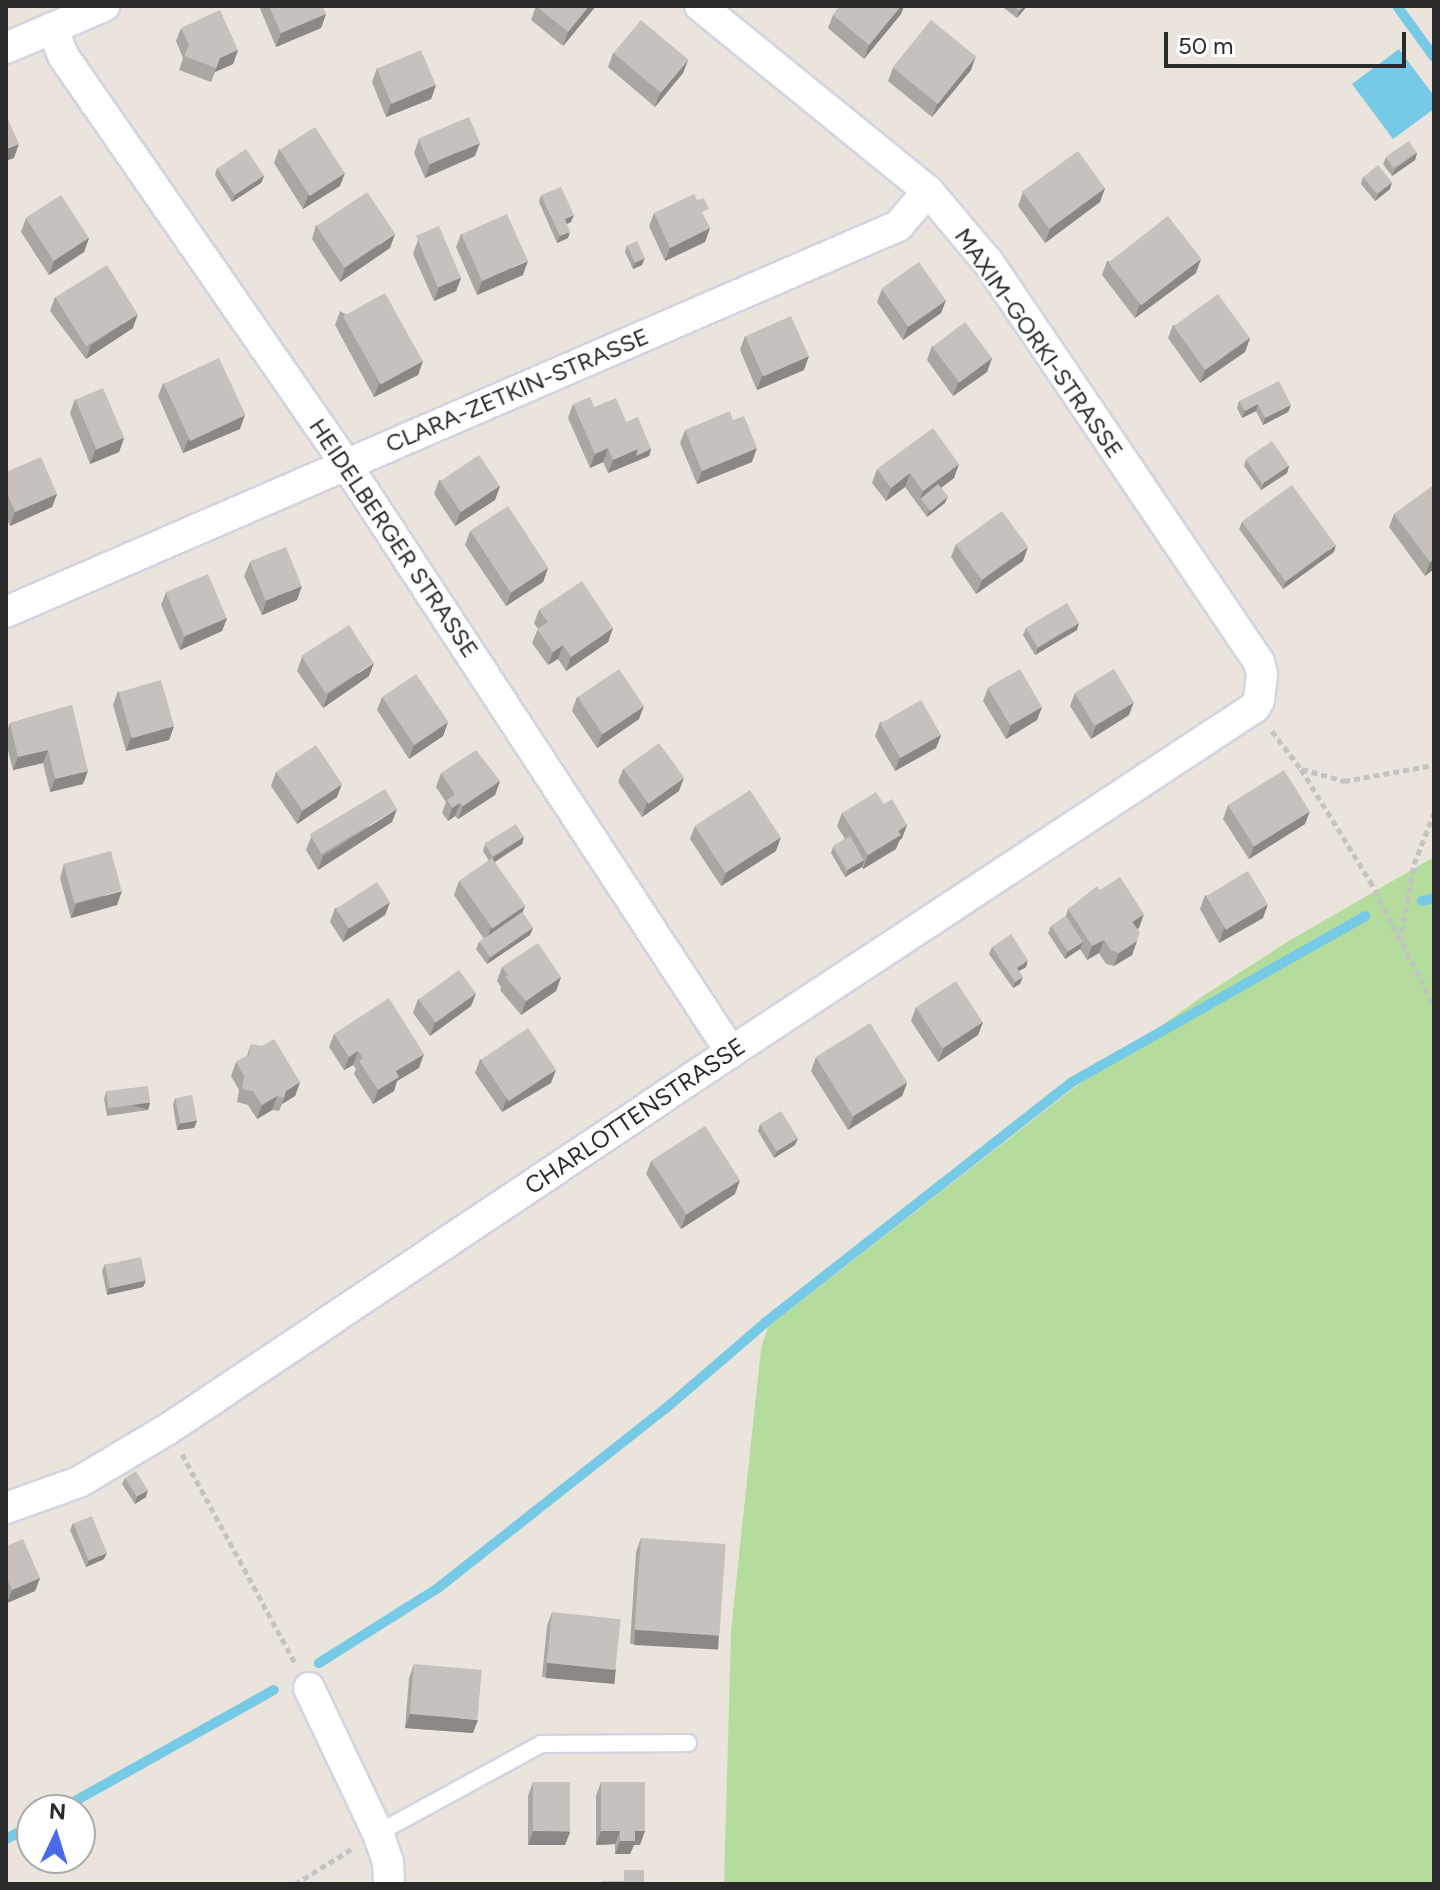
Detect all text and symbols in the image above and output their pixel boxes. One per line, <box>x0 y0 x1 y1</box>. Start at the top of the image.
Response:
scale bar <box>1168 16 1410 66</box>
text: 50 m <box>1178 31 1234 60</box>
street label: MAXIM-GORKI-STRASSE <box>949 222 1129 464</box>
street label: CLARA-ZETKIN-STRASSE <box>381 321 653 459</box>
street label: HEIDELBERGER STRASSE <box>303 413 485 663</box>
street label: CHARLOTTENSTRASSE <box>519 1032 751 1200</box>
north arrow <box>16 1794 96 1874</box>
text: N <box>48 1797 67 1826</box>

